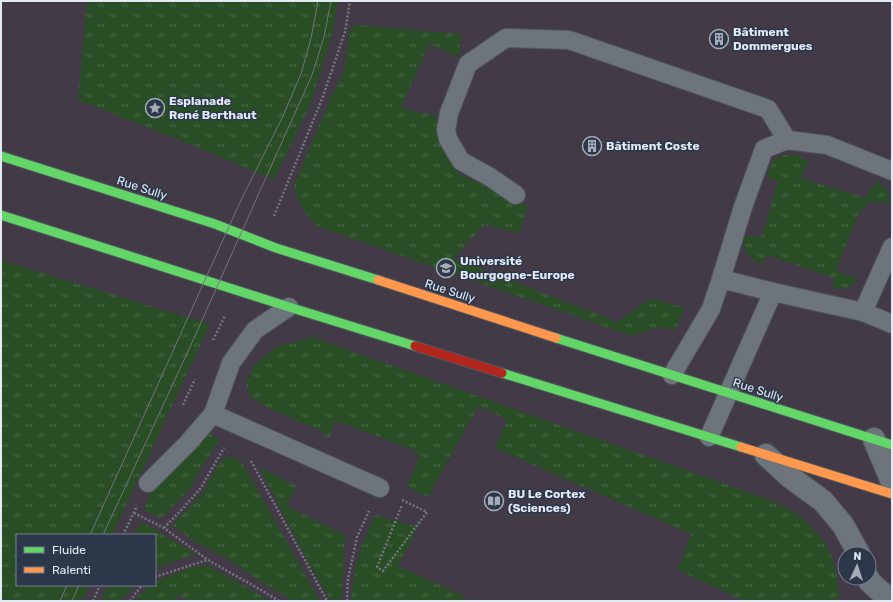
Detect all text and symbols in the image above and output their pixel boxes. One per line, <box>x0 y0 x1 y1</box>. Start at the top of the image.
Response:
place label: Bâtiment Dommergues <box>733 25 813 53</box>
building icon: Bâtiment Dommergues <box>708 28 730 50</box>
place label: Esplanade René Berthaut <box>169 94 257 122</box>
place icon: Esplanade René Berthaut <box>144 97 166 119</box>
building icon: Bâtiment Coste <box>581 135 603 157</box>
place label: Bâtiment Coste <box>606 139 700 153</box>
street label: Rue Sully <box>115 173 169 203</box>
place label: Université Bourgogne-Europe <box>460 254 575 282</box>
school or university icon: Université Bourgogne-Europe <box>435 257 457 279</box>
street label: Rue Sully <box>423 276 477 306</box>
street label: Rue Sully <box>731 375 785 405</box>
place label: BU Le Cortex (Sciences) <box>508 487 585 515</box>
library icon: BU Le Cortex (Sciences) <box>483 490 505 512</box>
legend <box>16 534 156 586</box>
text: Fluide <box>52 543 86 557</box>
north arrow <box>837 546 877 586</box>
text: N <box>853 550 862 563</box>
text: Ralenti <box>52 563 91 577</box>

